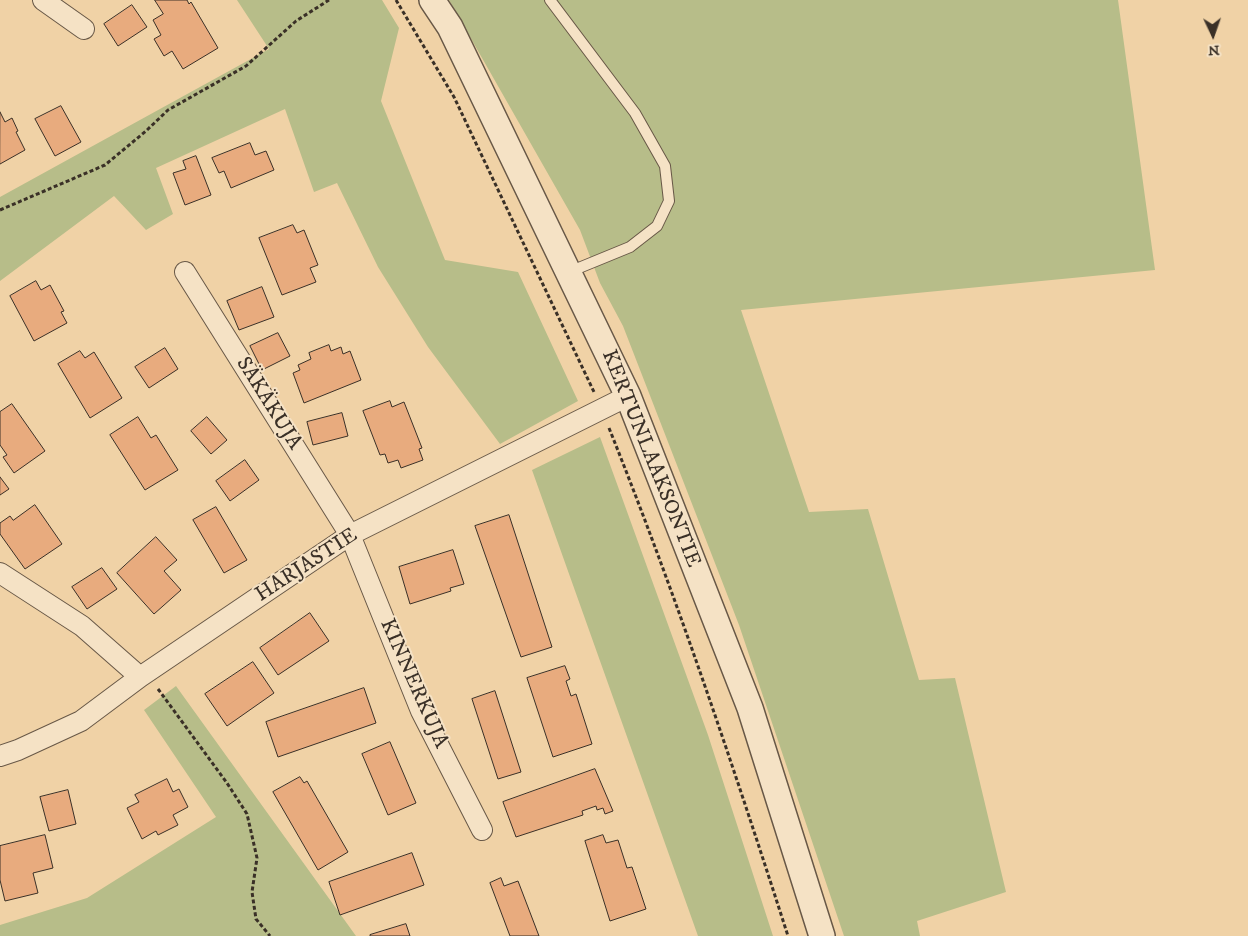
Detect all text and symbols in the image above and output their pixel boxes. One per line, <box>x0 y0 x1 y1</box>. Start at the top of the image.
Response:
north arrow <box>1188 10 1238 60</box>
text: N <box>1208 41 1220 59</box>
street label: KERTUNLAAKSONTIE <box>595 347 705 571</box>
street label: SÄKÄKUJA <box>230 353 306 455</box>
street label: HARJASTIE <box>251 524 363 608</box>
street label: KINNERKUJA <box>373 615 453 753</box>

